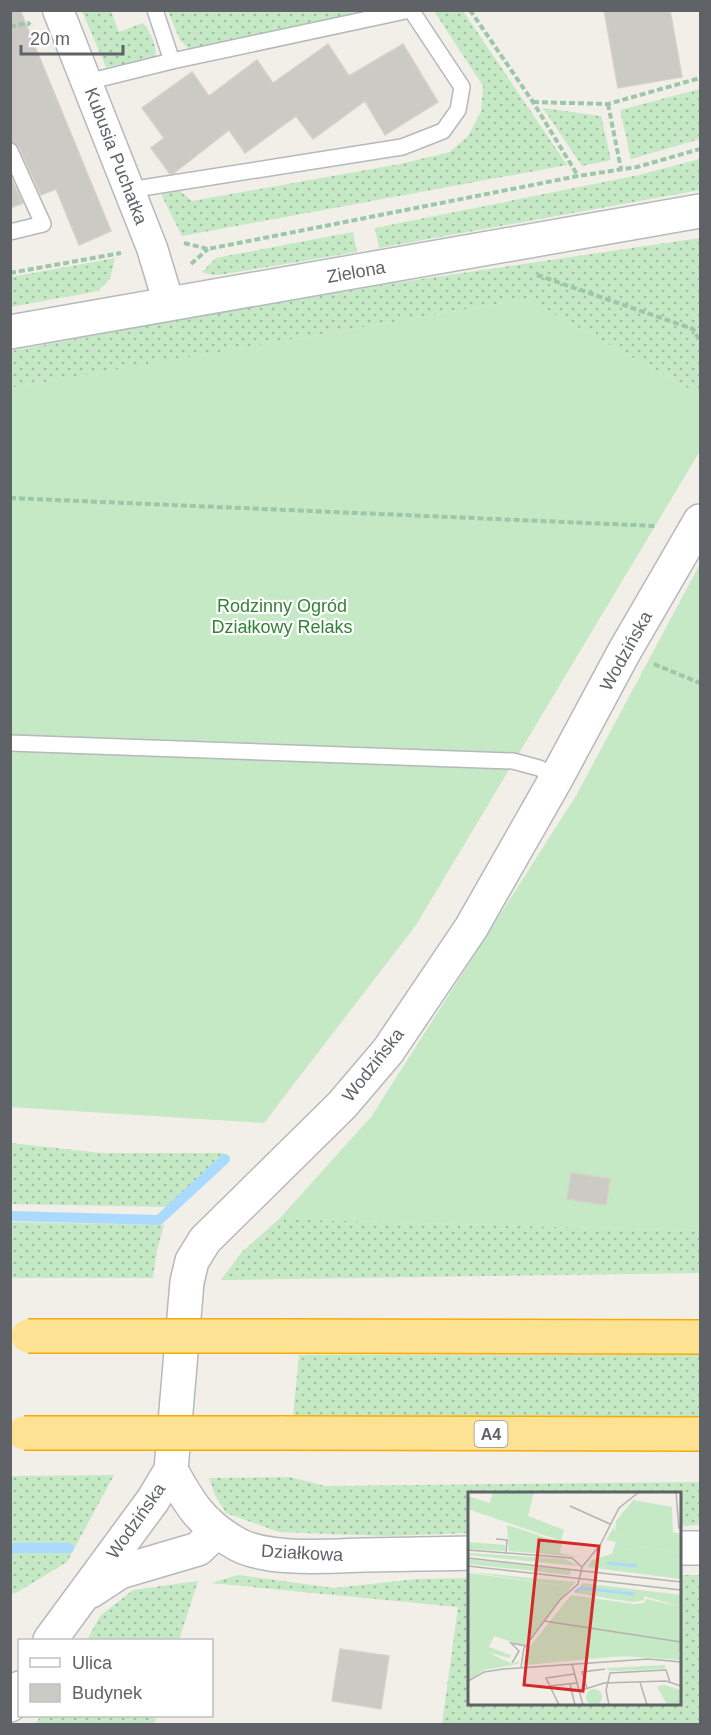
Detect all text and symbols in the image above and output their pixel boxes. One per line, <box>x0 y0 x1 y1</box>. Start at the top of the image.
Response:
scale bar <box>21 18 123 56</box>
text: 20 m <box>30 29 70 49</box>
street label: Kubusia Puchatka <box>81 85 152 228</box>
street label: Zielona <box>325 257 388 287</box>
park label: Rodzinny Ogród Działkowy Relaks <box>211 596 353 637</box>
street label: Wodzińska <box>596 607 656 694</box>
street label: Wodzińska <box>338 1024 408 1106</box>
road number: A4 <box>474 1421 508 1447</box>
street label: Wodzińska <box>103 1479 170 1563</box>
inset map <box>468 1492 681 1705</box>
street label: Działkowa <box>261 1541 344 1565</box>
legend <box>18 1639 213 1717</box>
text: Ulica <box>72 1653 113 1673</box>
text: Budynek <box>72 1683 143 1703</box>

